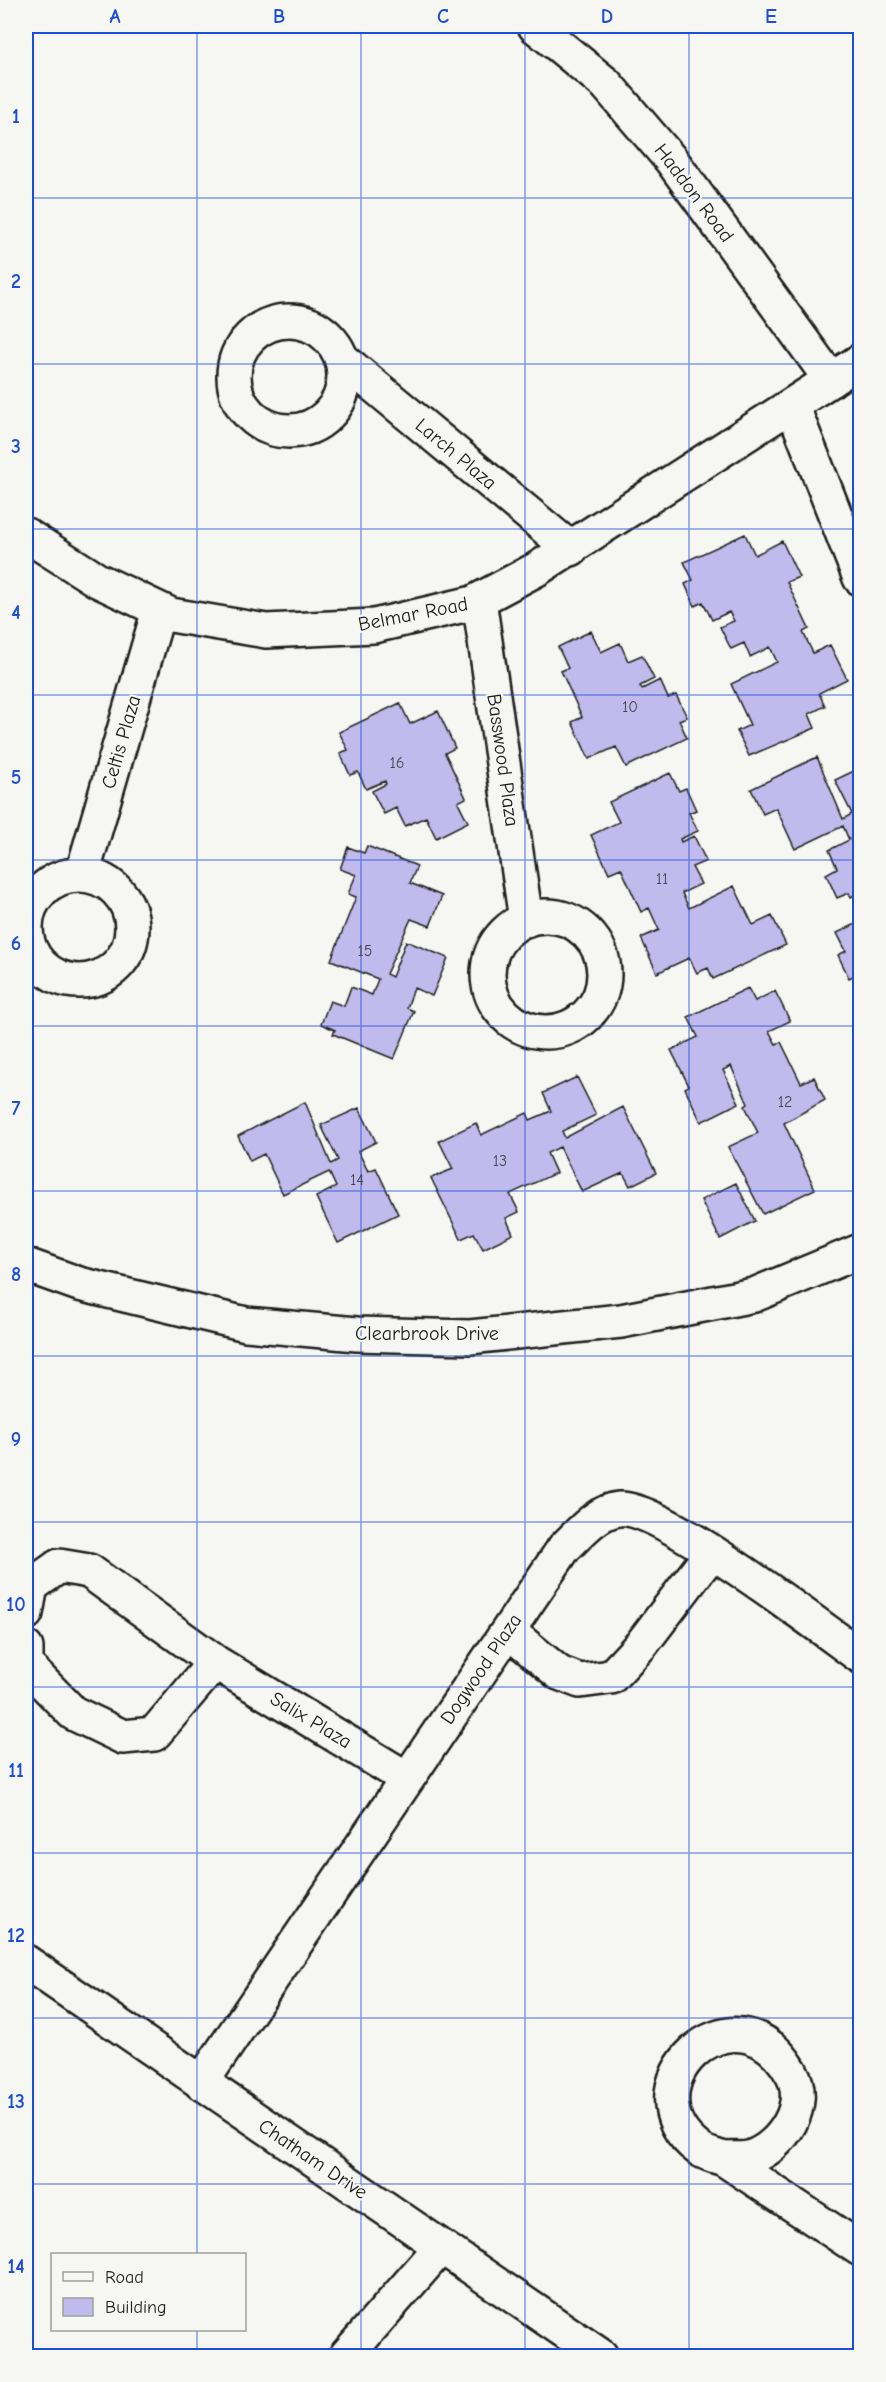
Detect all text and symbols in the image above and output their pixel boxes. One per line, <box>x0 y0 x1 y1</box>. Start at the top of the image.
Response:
text: A <box>109 5 121 28</box>
text: B <box>273 5 285 28</box>
text: C <box>437 5 449 28</box>
text: D <box>601 5 613 28</box>
text: E <box>765 5 777 28</box>
text: 1 <box>12 105 20 128</box>
street label: Haddon Road <box>649 139 739 247</box>
text: 2 <box>11 270 21 293</box>
street label: Larch Plaza <box>411 413 501 495</box>
text: 3 <box>11 435 21 458</box>
street label: Belmar Road <box>356 592 470 636</box>
text: 4 <box>11 601 21 624</box>
street label: Basswood Plaza <box>482 692 524 828</box>
street label: Celtis Plaza <box>97 693 145 791</box>
house number: 10 <box>622 698 638 716</box>
house number: 16 <box>389 754 405 772</box>
text: 5 <box>11 766 21 789</box>
house number: 11 <box>656 870 668 888</box>
text: 6 <box>11 932 21 955</box>
house number: 15 <box>357 942 373 960</box>
house number: 12 <box>778 1093 792 1111</box>
text: 7 <box>12 1097 21 1120</box>
house number: 13 <box>493 1152 507 1170</box>
house number: 14 <box>350 1171 364 1189</box>
text: 8 <box>11 1263 21 1286</box>
street label: Clearbrook Drive <box>355 1322 499 1345</box>
text: 9 <box>11 1428 21 1451</box>
text: 10 <box>6 1593 26 1616</box>
street label: Dogwood Plaza <box>436 1609 526 1729</box>
street label: Salix Plaza <box>266 1687 356 1753</box>
text: 11 <box>8 1759 24 1782</box>
text: 12 <box>7 1924 25 1947</box>
text: 13 <box>7 2090 25 2113</box>
street label: Chatham Drive <box>254 2114 372 2204</box>
legend <box>51 2253 246 2331</box>
text: 14 <box>7 2255 25 2278</box>
text: Road <box>105 2267 144 2288</box>
text: Building <box>105 2297 167 2318</box>

